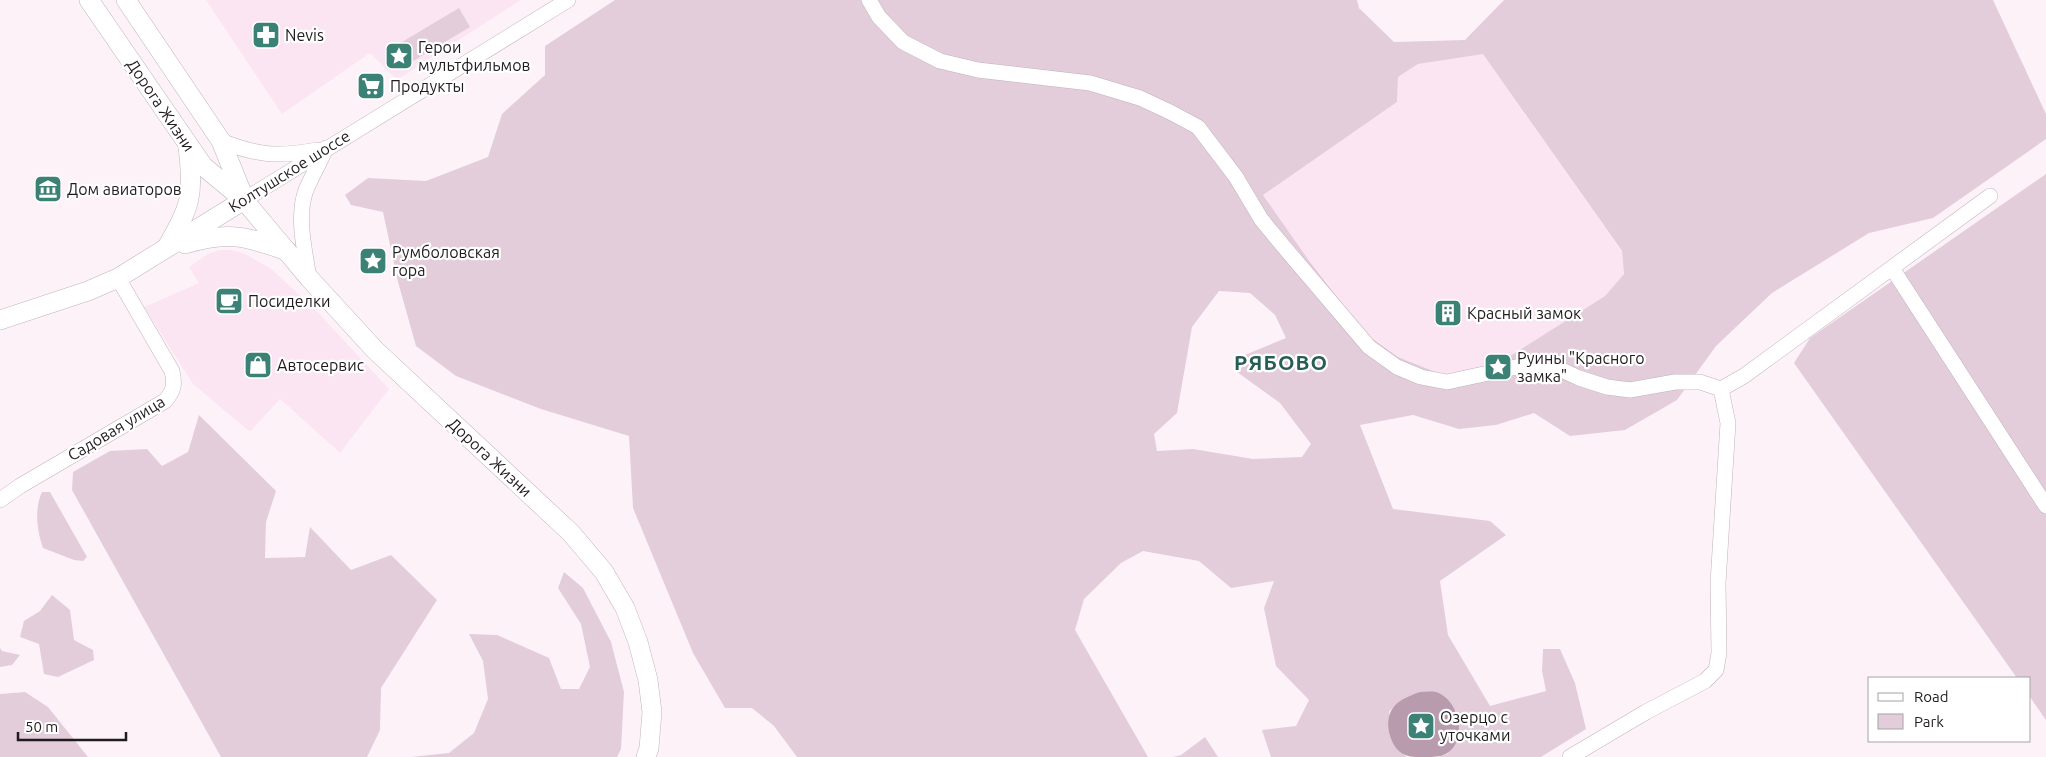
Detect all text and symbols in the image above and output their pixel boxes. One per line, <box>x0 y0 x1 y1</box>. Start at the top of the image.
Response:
pharmacy icon: Nevis <box>251 20 281 50</box>
place label: Nevis <box>285 26 324 44</box>
place label: Герои мультфильмов <box>418 38 530 74</box>
place icon: Герои мультфильмов <box>384 41 414 71</box>
street label: Дорога Жизни <box>124 55 198 155</box>
supermarket icon: Продукты <box>356 71 386 101</box>
place label: Продукты <box>390 77 465 95</box>
street label: Колтушское шоссе <box>225 126 353 216</box>
museum icon: Дом авиаторов <box>33 174 63 204</box>
place label: Дом авиаторов <box>67 180 182 198</box>
place label: Румболовская гора <box>392 243 500 279</box>
place icon: Румболовская гора <box>358 246 388 276</box>
cafe icon: Посиделки <box>214 286 244 316</box>
place label: Посиделки <box>248 292 331 310</box>
building icon: Красный замок <box>1433 298 1463 328</box>
place label: Красный замок <box>1467 304 1581 322</box>
place label: Руины "Красного замка" <box>1517 349 1645 385</box>
shop icon: Автосервис <box>243 350 273 380</box>
district label: РЯБОВО <box>1234 350 1328 374</box>
place icon: Руины "Красного замка" <box>1483 352 1513 382</box>
place label: Автосервис <box>277 356 365 374</box>
street label: Садовая улица <box>64 392 168 464</box>
street label: Дорога Жизни <box>445 414 535 500</box>
legend <box>1868 677 2031 742</box>
text: Road <box>1914 688 1949 705</box>
place label: Озерцо с уточками <box>1440 708 1510 744</box>
scale bar <box>18 710 125 742</box>
place icon: Озерцо с уточками <box>1406 711 1436 741</box>
text: Park <box>1914 713 1944 730</box>
text: 50 m <box>25 718 58 735</box>

